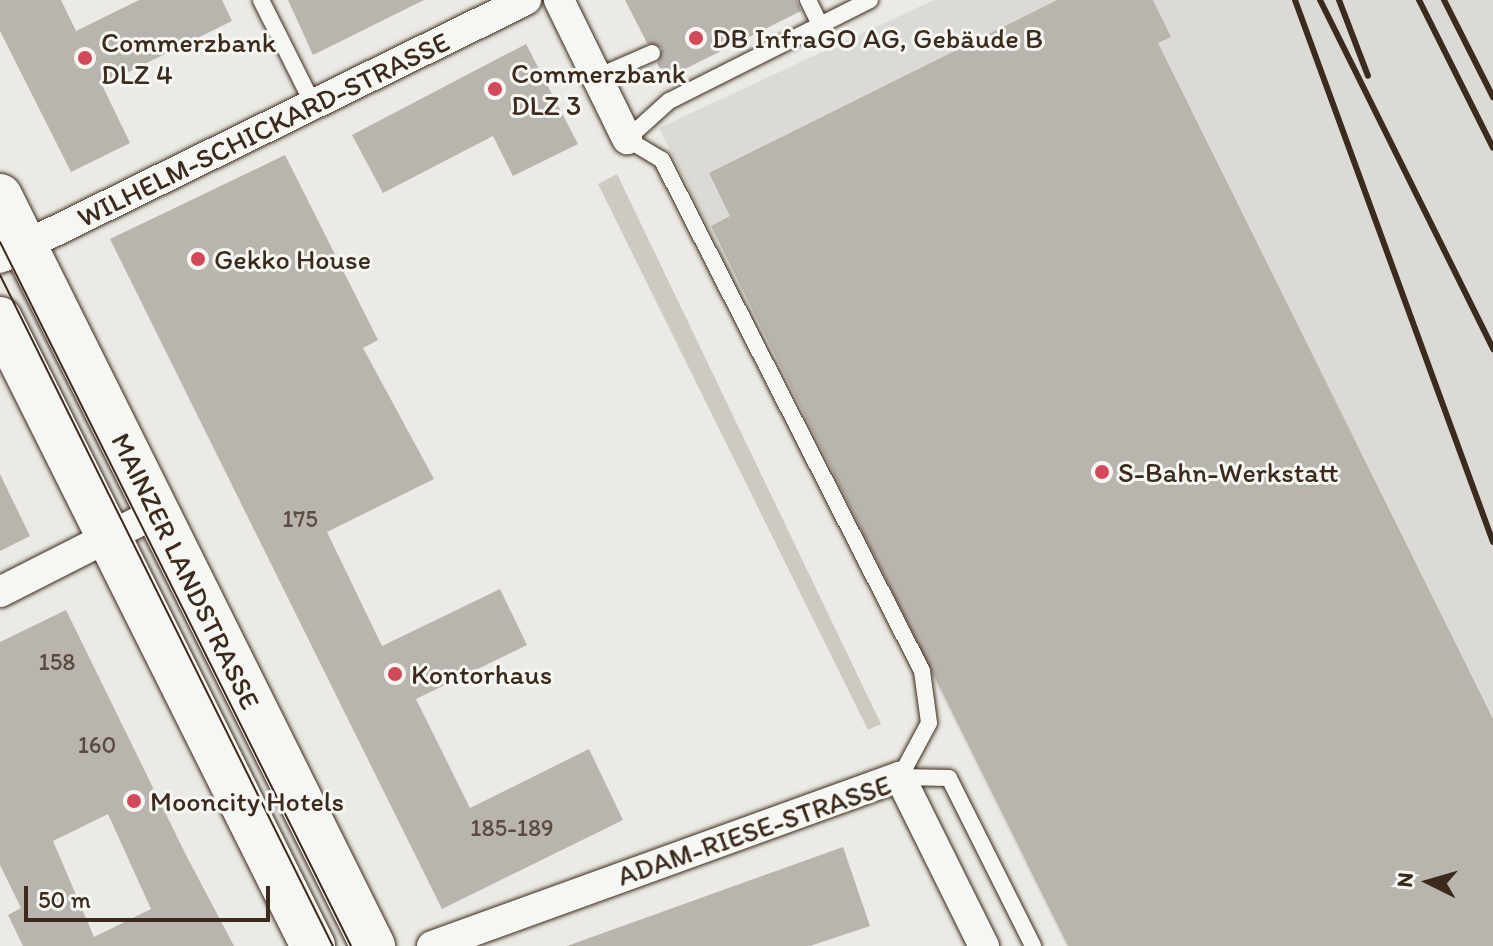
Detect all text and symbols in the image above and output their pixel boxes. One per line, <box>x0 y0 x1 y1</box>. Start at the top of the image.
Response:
place label: DB InfraGO AG, Gebäude B <box>712 21 1043 55</box>
street label: WILHELM-SCHICKARD-STRASSE <box>71 24 455 234</box>
place label: Commerzbank DLZ 4 <box>101 25 276 91</box>
marker: DB InfraGO AG, Gebäude B <box>687 29 705 47</box>
marker: Commerzbank DLZ 4 <box>76 49 94 67</box>
place label: Commerzbank DLZ 3 <box>511 56 686 122</box>
marker: Commerzbank DLZ 3 <box>486 80 504 98</box>
place label: Gekko House <box>214 242 371 276</box>
marker: Gekko House <box>189 250 207 268</box>
street label: MAINZER LANDSTRASSE <box>104 427 268 715</box>
place label: S-Bahn-Werkstatt <box>1118 455 1339 489</box>
marker: S-Bahn-Werkstatt <box>1093 463 1111 481</box>
house number: 175 <box>282 505 318 533</box>
house number: 158 <box>39 648 75 676</box>
place label: Kontorhaus <box>411 657 552 691</box>
marker: Kontorhaus <box>386 665 404 683</box>
house number: 160 <box>78 731 116 759</box>
street label: ADAM-RIESE-STRASSE <box>613 767 895 893</box>
place label: Mooncity Hotels <box>150 784 344 818</box>
marker: Mooncity Hotels <box>125 792 143 810</box>
house number: 185-189 <box>470 814 554 842</box>
north arrow <box>1389 842 1469 922</box>
scale bar <box>28 870 274 920</box>
text: N <box>1390 871 1419 888</box>
text: 50 m <box>38 885 91 914</box>

